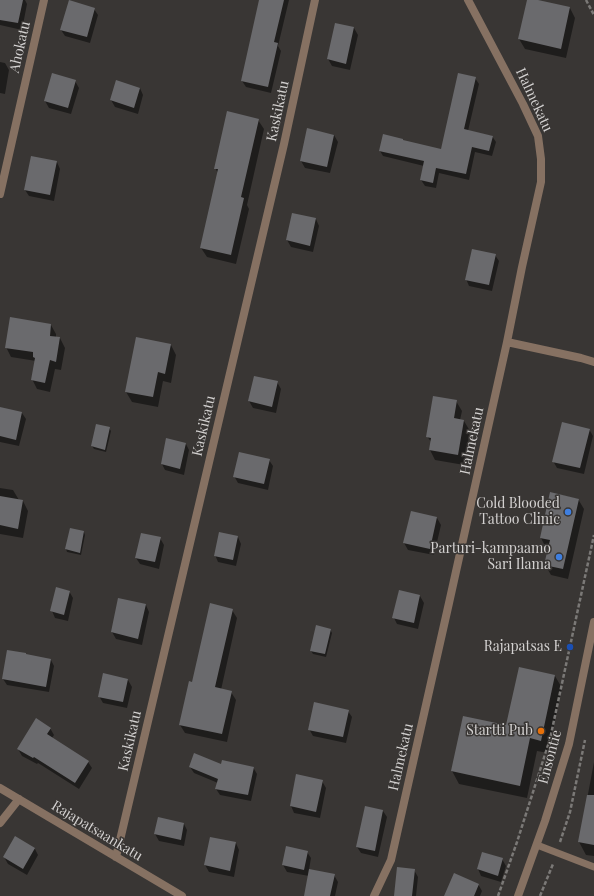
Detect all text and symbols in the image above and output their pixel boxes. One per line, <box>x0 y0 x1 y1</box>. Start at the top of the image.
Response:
street label: Ahokatu <box>6 20 34 74</box>
street label: Halmekatu <box>512 65 556 135</box>
street label: Kaskikatu <box>263 79 293 143</box>
street label: Kaskikatu <box>189 394 219 458</box>
street label: Halmekatu <box>457 406 487 476</box>
place label: Cold Blooded Tattoo Clinic <box>476 496 560 528</box>
marker: Cold Blooded Tattoo Clinic <box>563 507 573 517</box>
place label: Parturi-kampaamo Sari Ilama <box>430 541 551 574</box>
marker: Parturi-kampaamo Sari Ilama <box>554 552 564 562</box>
place label: Rajapatsas E <box>484 639 562 655</box>
marker: Rajapatsas E <box>565 642 575 652</box>
street label: Kaskikatu <box>115 709 145 773</box>
street label: Halmekatu <box>385 722 417 792</box>
place label: Startti Pub <box>466 723 533 739</box>
marker: Startti Pub <box>536 726 546 736</box>
street label: Ensontie <box>535 728 565 786</box>
street label: Rajapatsaankatu <box>49 797 145 865</box>

